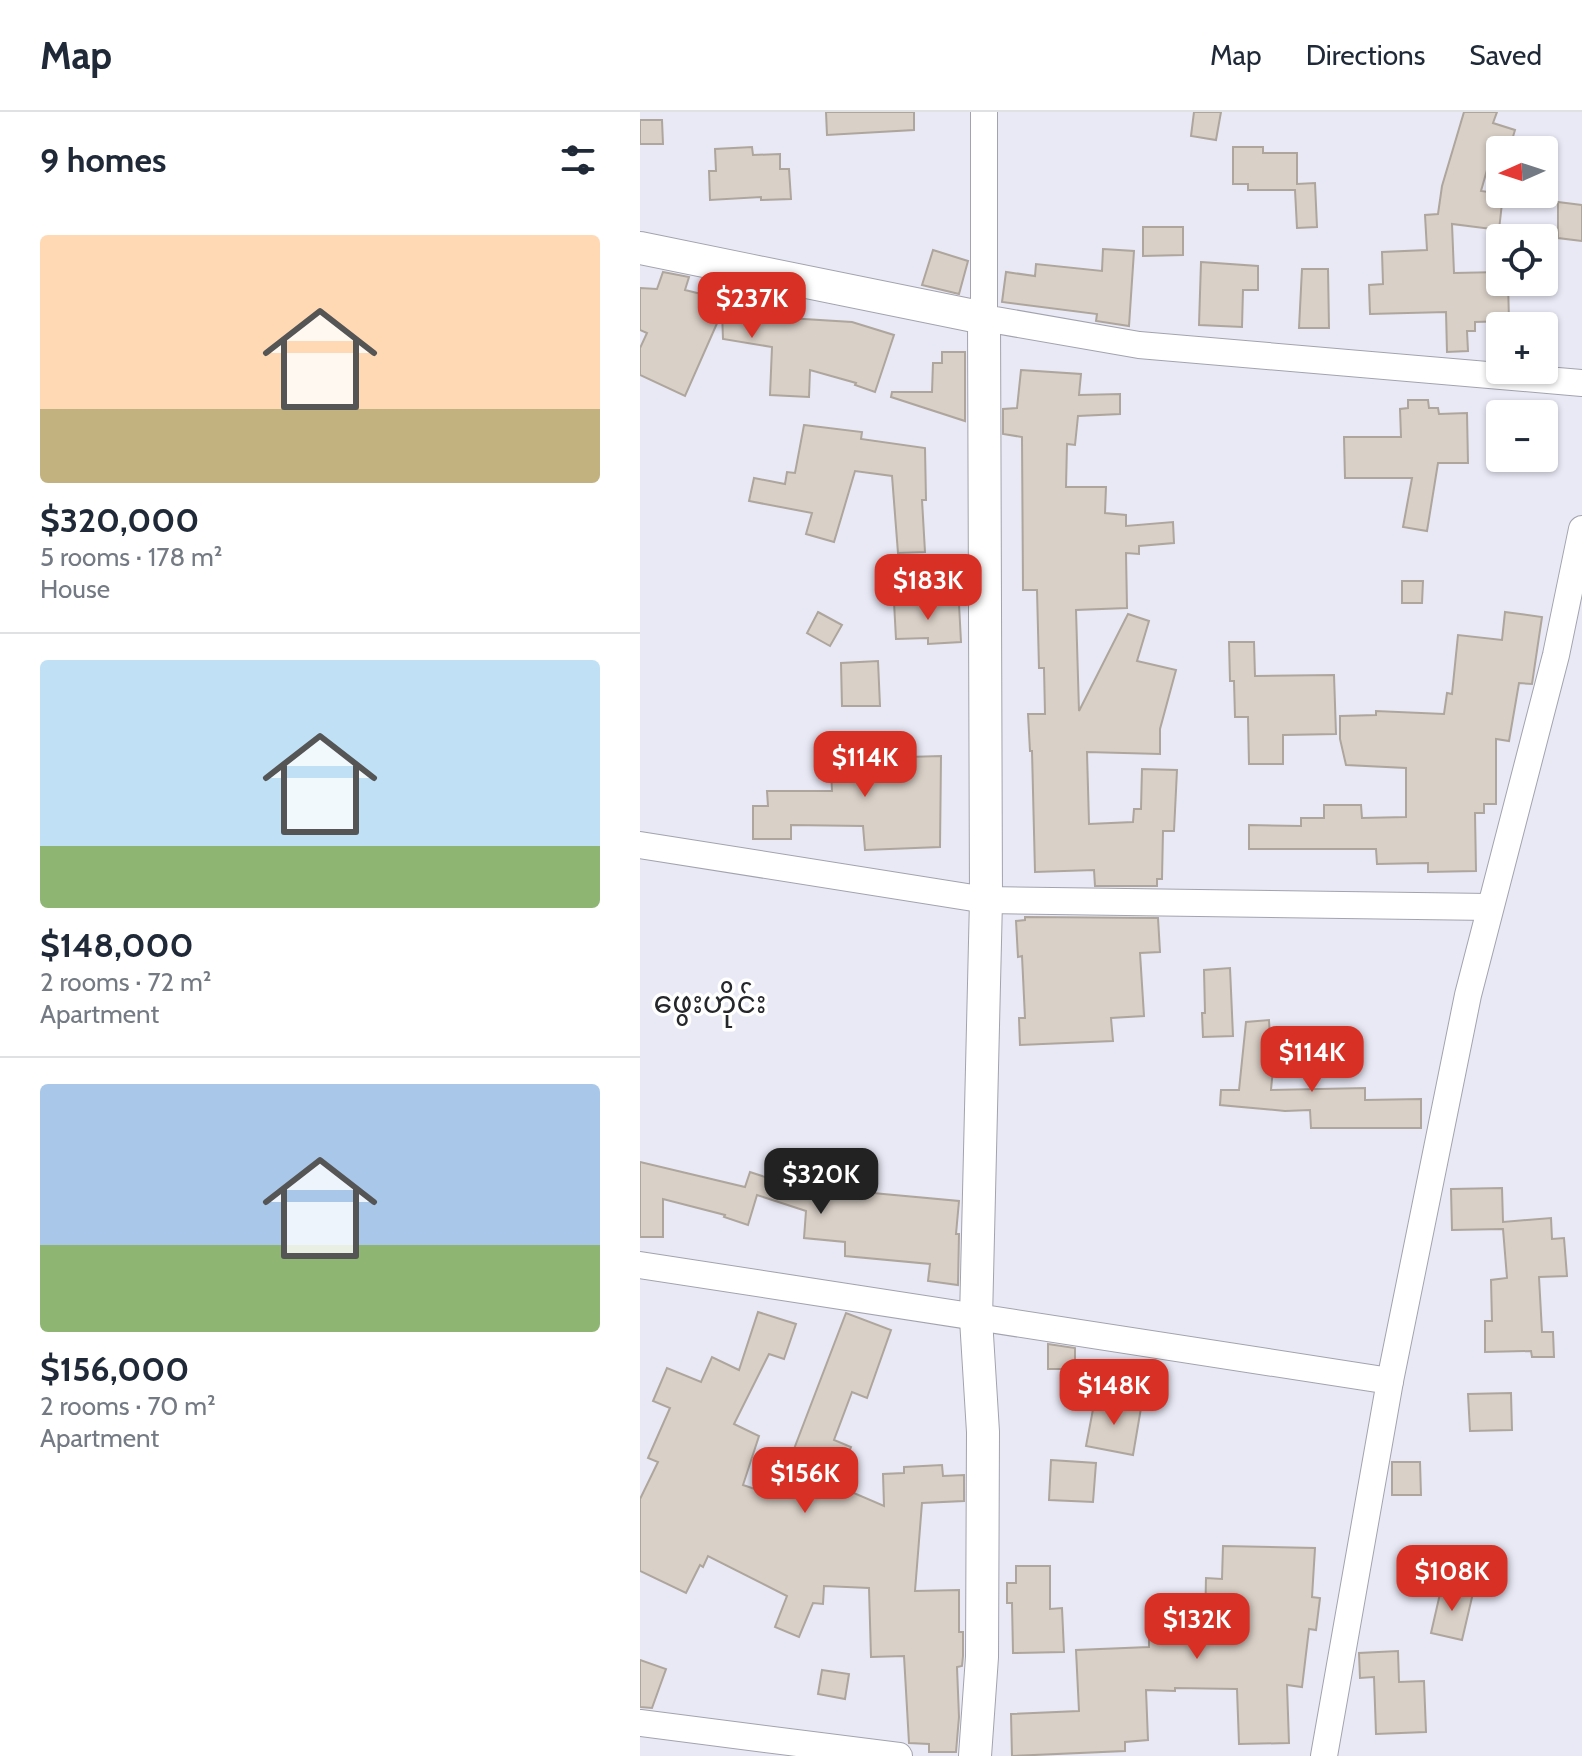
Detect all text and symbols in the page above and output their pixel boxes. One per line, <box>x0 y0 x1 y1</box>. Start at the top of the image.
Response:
text: Map <box>40 32 112 79</box>
text: Map <box>1210 38 1262 72</box>
text: Directions <box>1306 38 1425 72</box>
text: Saved <box>1469 38 1542 72</box>
north arrow <box>1486 136 1558 208</box>
map controls <box>1486 136 1558 472</box>
icon: filters <box>556 138 600 182</box>
text: 9 homes <box>40 139 166 181</box>
button: locate <box>1486 224 1558 296</box>
pin: $237K <box>696 272 808 340</box>
text: $237K <box>716 282 788 314</box>
icon: home <box>248 287 392 431</box>
button: + <box>1486 312 1558 384</box>
button: − <box>1486 400 1558 472</box>
text: $320,000 <box>40 499 199 541</box>
text: 5 rooms · 178 m² <box>40 541 222 573</box>
pin: $183K <box>872 554 984 622</box>
text: $183K <box>893 564 963 596</box>
text: House <box>40 573 110 605</box>
icon: home <box>248 712 392 856</box>
pin: $114K <box>809 731 921 799</box>
text: $114K <box>832 741 898 773</box>
text: $148,000 <box>40 924 194 966</box>
text: 2 rooms · 72 m² <box>40 966 211 998</box>
district label: ဖွေးဟိုင်း <box>654 981 766 1028</box>
text: Apartment <box>40 998 159 1030</box>
pin: $114K <box>1256 1026 1368 1094</box>
text: $114K <box>1279 1036 1345 1068</box>
icon: home <box>248 1136 392 1280</box>
pin: $320K <box>765 1148 877 1216</box>
text: $320K <box>782 1158 860 1190</box>
text: $156,000 <box>40 1348 189 1390</box>
pin: $148K <box>1058 1359 1170 1427</box>
text: $148K <box>1078 1369 1150 1401</box>
text: 2 rooms · 70 m² <box>40 1390 216 1422</box>
text: Apartment <box>40 1422 159 1454</box>
pin: $156K <box>749 1447 861 1515</box>
text: $156K <box>770 1457 840 1489</box>
pin: $108K <box>1396 1545 1508 1613</box>
text: $108K <box>1414 1555 1490 1587</box>
pin: $132K <box>1141 1593 1253 1661</box>
text: $132K <box>1163 1603 1231 1635</box>

